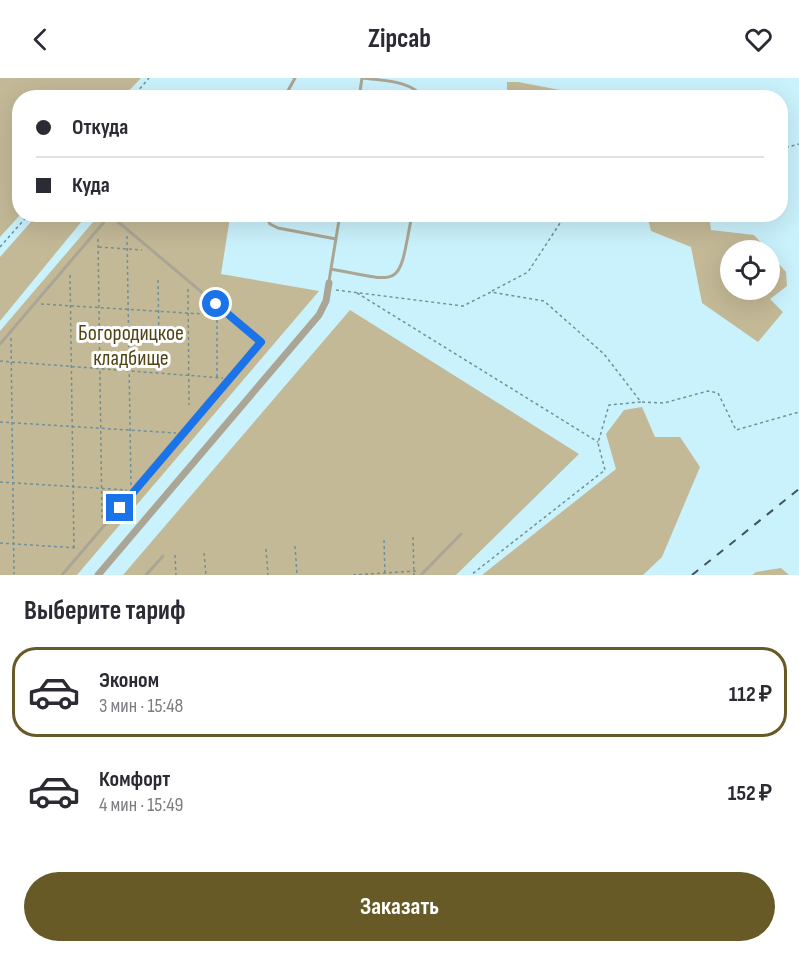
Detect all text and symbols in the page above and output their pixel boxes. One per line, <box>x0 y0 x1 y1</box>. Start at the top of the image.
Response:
icon: back <box>24 23 57 56</box>
text: Zipcab <box>368 23 431 55</box>
icon: heart <box>742 23 775 56</box>
text: Откуда <box>72 114 128 141</box>
text: Куда <box>72 172 110 199</box>
map controls <box>720 240 780 300</box>
button: locate <box>720 240 780 300</box>
route start <box>202 290 229 317</box>
park label: Богородицкое кладбище <box>78 320 184 372</box>
route end <box>106 494 133 521</box>
text: Выберите тариф <box>24 595 186 627</box>
icon: car <box>27 665 81 719</box>
text: Эконом <box>99 667 159 694</box>
text: 112 ₽ <box>729 681 772 708</box>
text: 3 мин · 15:48 <box>99 694 183 718</box>
icon: car <box>27 764 81 818</box>
text: Комфорт <box>99 766 170 793</box>
text: 152 ₽ <box>728 780 772 807</box>
text: 4 мин · 15:49 <box>99 793 183 817</box>
button: Заказать <box>24 872 775 941</box>

